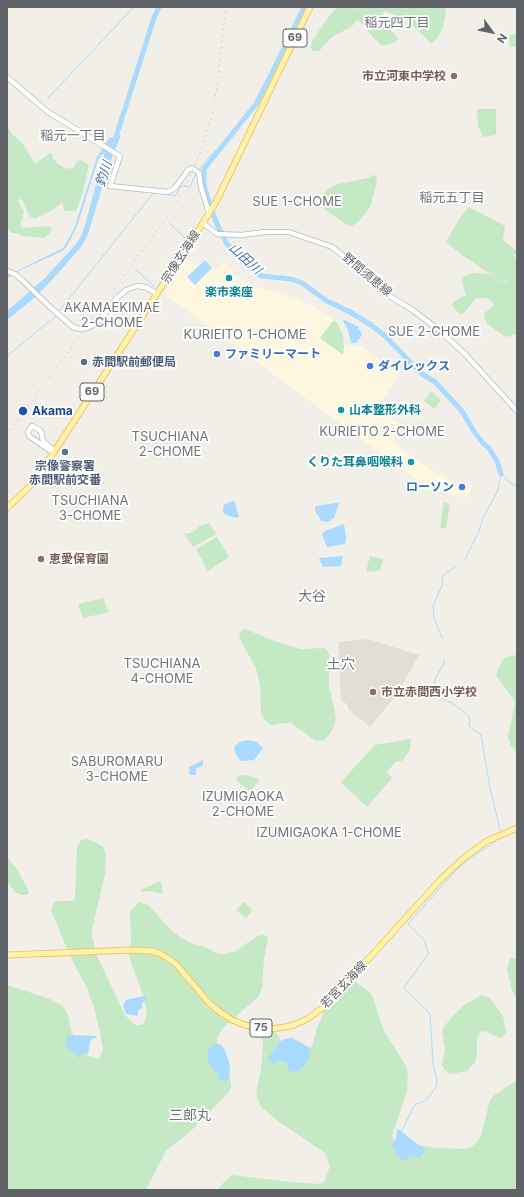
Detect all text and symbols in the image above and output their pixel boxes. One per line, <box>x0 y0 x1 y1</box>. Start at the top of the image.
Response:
north arrow <box>472 12 512 52</box>
district label: 稲元四丁目 <box>365 15 429 31</box>
road number: 69 <box>283 29 307 47</box>
text: N <box>494 31 510 46</box>
place label: 市立河東中学校 <box>362 69 446 83</box>
marker: 市立河東中学校 <box>449 71 459 81</box>
district label: 稲元一丁目 <box>41 128 105 144</box>
water label: 釣川 <box>93 159 115 189</box>
district label: 稲元五丁目 <box>420 190 484 206</box>
district label: SUE 1-CHOME <box>247 194 347 210</box>
street label: 宗像玄海線 <box>159 228 203 286</box>
water label: 山田川 <box>225 240 265 278</box>
street label: 野間須恵線 <box>339 250 395 300</box>
marker: 楽市楽座 <box>224 273 234 283</box>
place label: 楽市楽座 <box>205 285 253 299</box>
district label: AKAMAEKIMAE 2-CHOME <box>59 300 165 331</box>
district label: SUE 2-CHOME <box>382 324 486 340</box>
district label: KURIEITO 1-CHOME <box>175 327 315 343</box>
place label: ファミリーマート <box>225 347 321 361</box>
marker: ファミリーマート <box>212 349 222 359</box>
place label: 赤間駅前郵便局 <box>92 355 176 369</box>
marker: 赤間駅前郵便局 <box>79 357 89 367</box>
place label: ダイレックス <box>378 359 450 373</box>
marker: ダイレックス <box>365 361 375 371</box>
road number: 69 <box>80 383 104 401</box>
place label: 山本整形外科 <box>349 403 421 417</box>
place label: Akama <box>32 404 73 418</box>
marker: Akama <box>17 405 29 417</box>
marker: 山本整形外科 <box>336 405 346 415</box>
district label: KURIEITO 2-CHOME <box>311 424 453 440</box>
district label: TSUCHIANA 2-CHOME <box>127 429 213 460</box>
marker: 宗像警察署 赤間駅前交番 <box>60 447 70 457</box>
place label: くりた耳鼻咽喉科 <box>307 455 403 469</box>
marker: くりた耳鼻咽喉科 <box>406 457 416 467</box>
place label: 宗像警察署 赤間駅前交番 <box>29 459 101 487</box>
place label: ローソン <box>406 480 454 494</box>
marker: ローソン <box>457 482 467 492</box>
district label: TSUCHIANA 3-CHOME <box>47 493 133 524</box>
place label: 恵愛保育園 <box>49 552 109 566</box>
marker: 恵愛保育園 <box>36 554 46 564</box>
district label: 大谷 <box>298 589 326 605</box>
district label: TSUCHIANA 4-CHOME <box>119 656 205 687</box>
district label: 土穴 <box>327 657 355 673</box>
place label: 市立赤間西小学校 <box>381 685 477 699</box>
marker: 市立赤間西小学校 <box>368 687 378 697</box>
district label: SABUROMARU 3-CHOME <box>66 754 168 785</box>
district label: IZUMIGAOKA 2-CHOME <box>197 789 289 820</box>
district label: IZUMIGAOKA 1-CHOME <box>247 825 411 841</box>
street label: 若宮玄海線 <box>318 958 370 1012</box>
road number: 75 <box>250 1019 272 1037</box>
district label: 三郎丸 <box>169 1108 211 1124</box>

